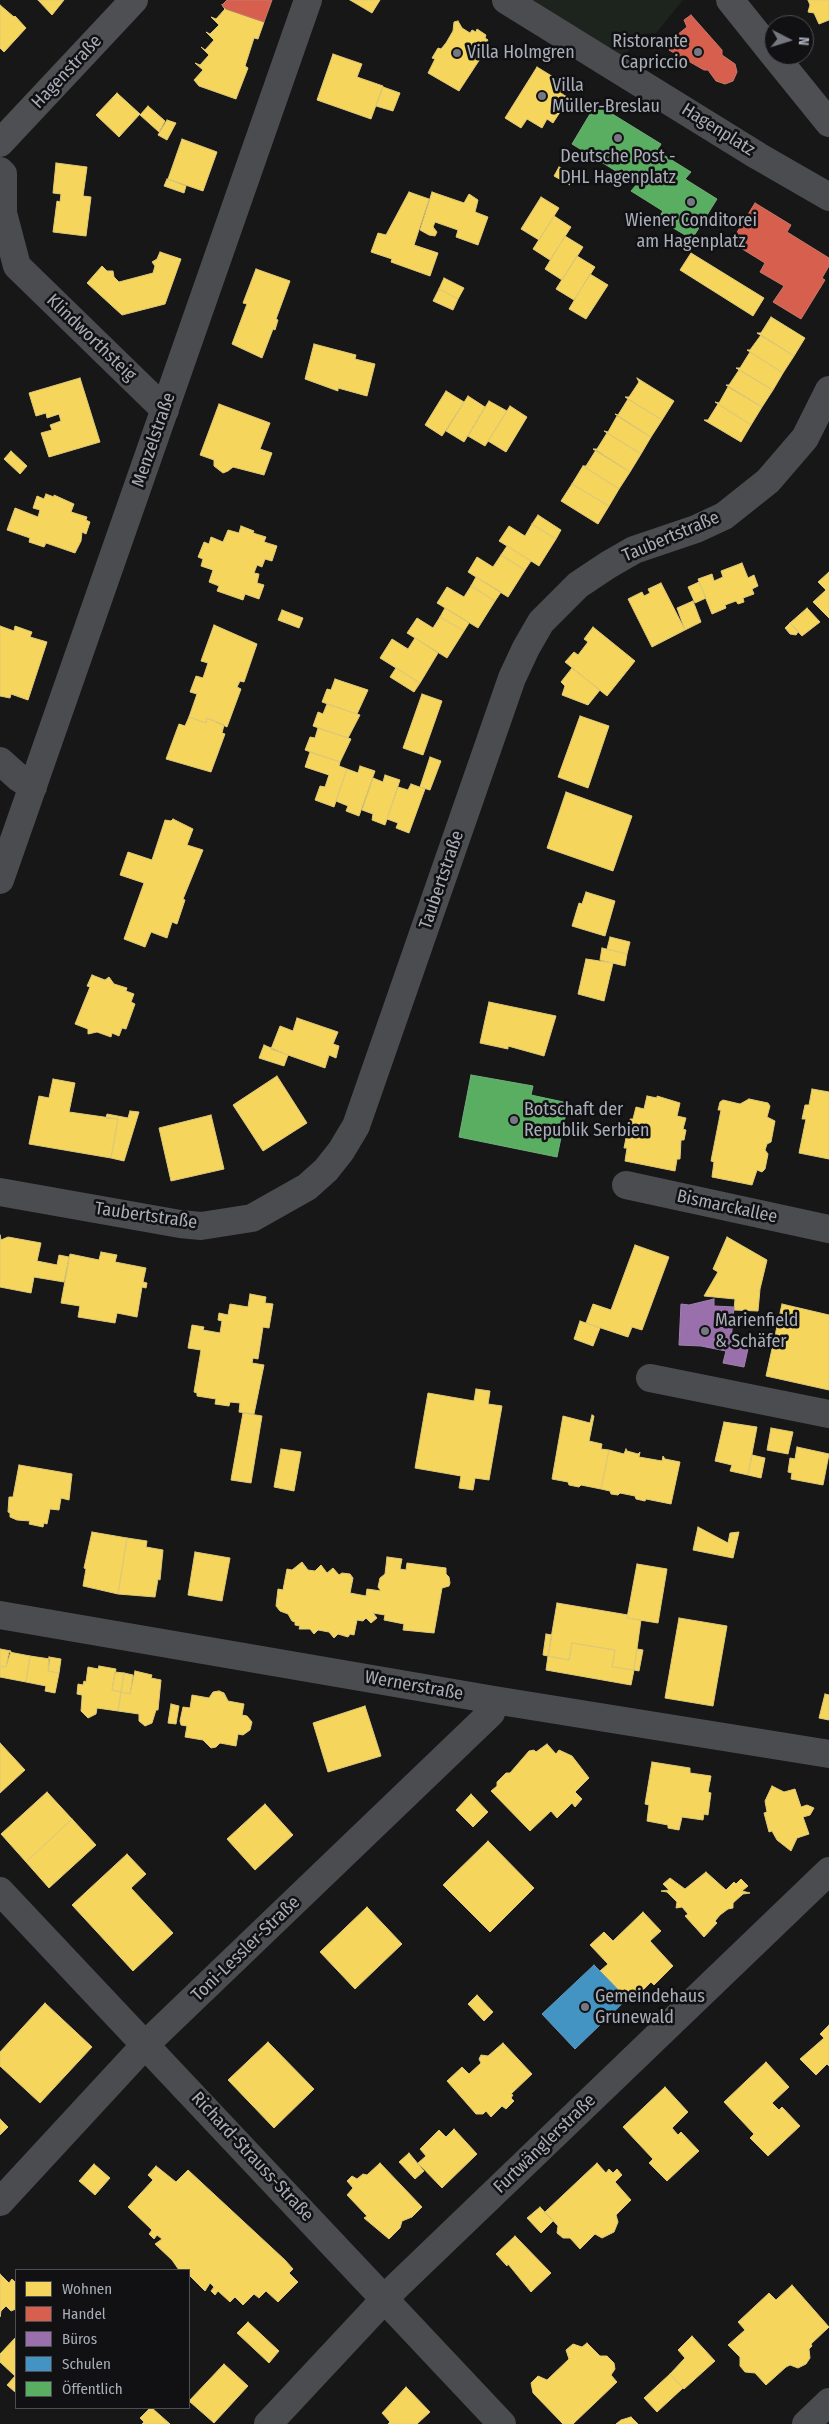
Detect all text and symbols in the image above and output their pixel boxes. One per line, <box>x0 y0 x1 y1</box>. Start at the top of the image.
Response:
north arrow <box>764 15 814 65</box>
street label: Hagenstraße <box>27 31 107 113</box>
place label: Ristorante Capriccio <box>612 31 688 74</box>
text: N <box>795 36 812 46</box>
place label: Villa Holmgren <box>467 42 575 64</box>
marker: Ristorante Capriccio <box>692 46 704 58</box>
marker: Villa Holmgren <box>451 47 463 59</box>
place label: Villa Müller-Breslau <box>552 75 660 118</box>
marker: Villa Müller-Breslau <box>536 90 548 102</box>
street label: Hagenplatz <box>677 99 759 161</box>
marker: Deutsche Post - DHL Hagenplatz <box>612 132 624 144</box>
place label: Deutsche Post - DHL Hagenplatz <box>560 146 676 188</box>
marker: Wiener Conditorei am Hagenplatz <box>685 196 697 208</box>
place label: Wiener Conditorei am Hagenplatz <box>625 210 757 252</box>
street label: Klindworthsteig <box>42 290 140 386</box>
street label: Menzelstraße <box>128 390 180 490</box>
street label: Taubertstraße <box>619 507 723 567</box>
street label: Taubertstraße <box>415 828 469 932</box>
place label: Botschaft der Republik Serbien <box>524 1099 649 1142</box>
marker: Botschaft der Republik Serbien <box>508 1114 520 1126</box>
street label: Bismarckallee <box>675 1186 779 1228</box>
street label: Taubertstraße <box>94 1198 198 1234</box>
place label: Marienfield & Schäfer <box>715 1310 798 1352</box>
marker: Marienfield & Schäfer <box>699 1325 711 1337</box>
street label: Wernerstraße <box>363 1667 465 1705</box>
street label: Toni-Lessler-Straße <box>187 1892 305 2006</box>
place label: Gemeindehaus Grunewald <box>595 1986 705 2028</box>
marker: Gemeindehaus Grunewald <box>579 2001 591 2013</box>
street label: Richard-Strauss-Straße <box>186 2088 318 2226</box>
street label: Furtwänglerstraße <box>490 2090 600 2198</box>
legend <box>15 2269 190 2409</box>
text: Wohnen <box>62 2280 112 2298</box>
text: Handel <box>62 2305 106 2323</box>
text: Büros <box>62 2330 97 2348</box>
text: Schulen <box>62 2355 111 2373</box>
text: Öffentlich <box>62 2380 123 2398</box>

